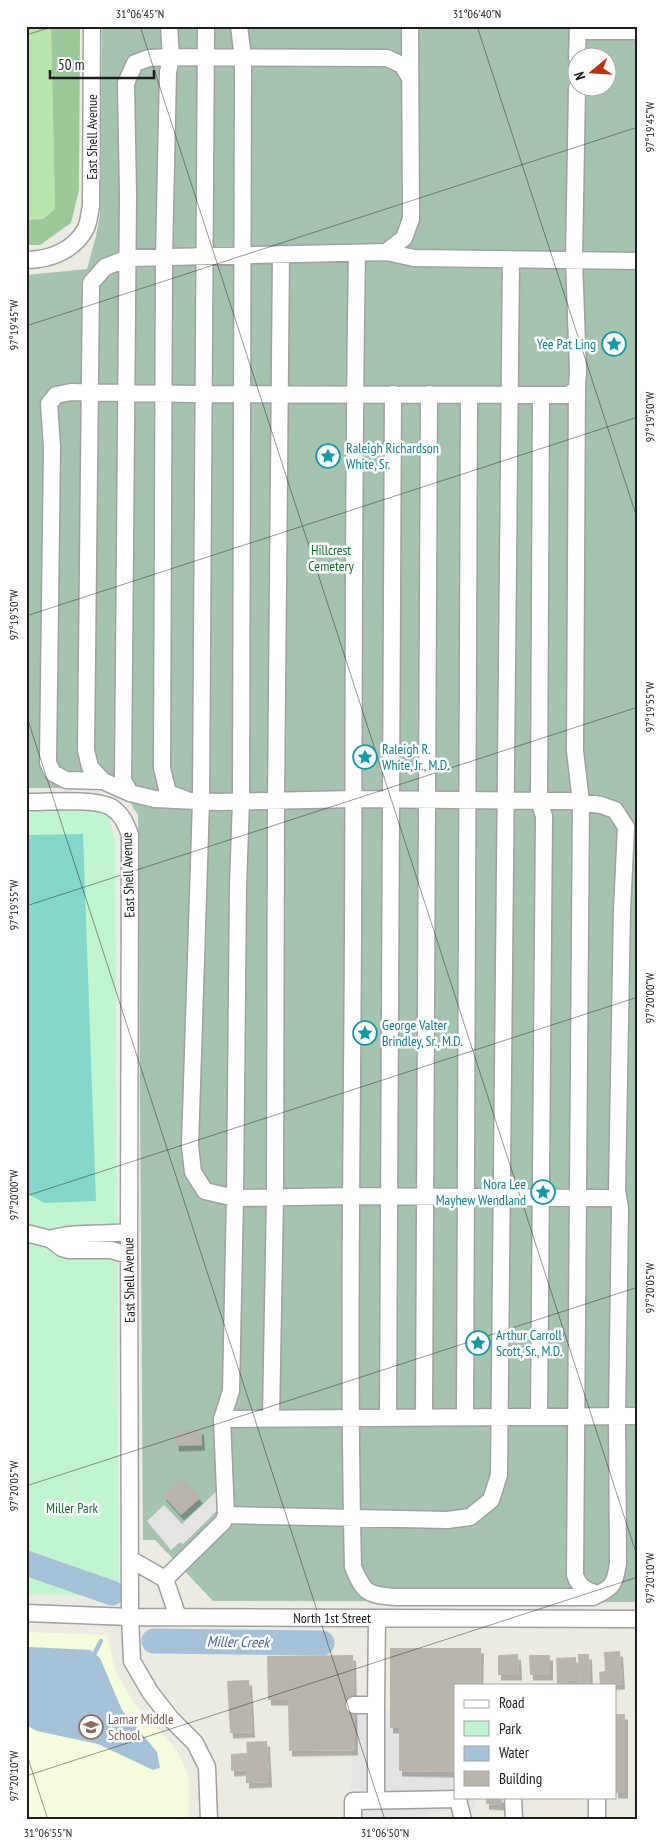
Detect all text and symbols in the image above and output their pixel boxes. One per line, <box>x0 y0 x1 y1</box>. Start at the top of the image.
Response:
text: 31°06'45"N <box>116 6 164 21</box>
text: 31°06'40"N <box>453 6 501 21</box>
scale bar <box>50 48 154 80</box>
north arrow <box>566 48 616 98</box>
text: 50 m <box>58 55 84 74</box>
text: N <box>570 70 589 82</box>
street label: East Shell Avenue <box>83 94 101 180</box>
text: 97°19'45"W <box>642 102 657 152</box>
text: 97°19'45"W <box>6 300 21 350</box>
place icon: Yee Pat Ling <box>601 331 627 357</box>
place label: Yee Pat Ling <box>537 335 596 353</box>
text: 97°19'50"W <box>642 392 657 442</box>
place label: Raleigh Richardson White, Sr. <box>346 439 439 473</box>
place icon: Raleigh Richardson White, Sr. <box>315 443 341 469</box>
park label: Hillcrest Cemetery <box>308 541 354 575</box>
text: 97°19'50"W <box>6 590 21 640</box>
text: 97°19'55"W <box>642 682 657 732</box>
place label: Raleigh R. White, Jr., M.D. <box>382 740 449 774</box>
place icon: Raleigh R. White, Jr., M.D. <box>352 744 378 770</box>
street label: East Shell Avenue <box>118 832 138 918</box>
text: 97°19'55"W <box>6 880 21 930</box>
text: 97°20'00"W <box>642 973 657 1023</box>
place label: George Valter Brindley, Sr., M.D. <box>382 1016 463 1050</box>
place icon: George Valter Brindley, Sr., M.D. <box>352 1020 378 1046</box>
text: 97°20'00"W <box>6 1170 21 1220</box>
place label: Nora Lee Mayhew Wendland <box>436 1175 526 1209</box>
place icon: Nora Lee Mayhew Wendland <box>530 1179 556 1205</box>
street label: East Shell Avenue <box>119 1237 139 1323</box>
text: 97°20'05"W <box>642 1263 657 1313</box>
place label: Arthur Carroll Scott, Sr., M.D. <box>496 1326 562 1360</box>
place icon: Arthur Carroll Scott, Sr., M.D. <box>465 1330 491 1356</box>
text: 97°20'05"W <box>6 1461 21 1511</box>
park label: Miller Park <box>46 1499 99 1517</box>
text: 97°20'10"W <box>642 1553 657 1603</box>
street label: North 1st Street <box>293 1609 371 1627</box>
water label: Miller Creek <box>207 1631 271 1652</box>
legend <box>454 1684 616 1798</box>
text: Road <box>499 1693 525 1712</box>
place label: Lamar Middle School <box>108 1710 174 1744</box>
school or university icon: Lamar Middle School <box>78 1714 104 1740</box>
text: Park <box>499 1719 521 1738</box>
text: Water <box>499 1743 530 1762</box>
text: 97°20'10"W <box>6 1751 21 1801</box>
text: Building <box>499 1769 542 1788</box>
text: 31°06'55"N <box>24 1825 72 1840</box>
text: 31°06'50"N <box>361 1825 409 1840</box>

